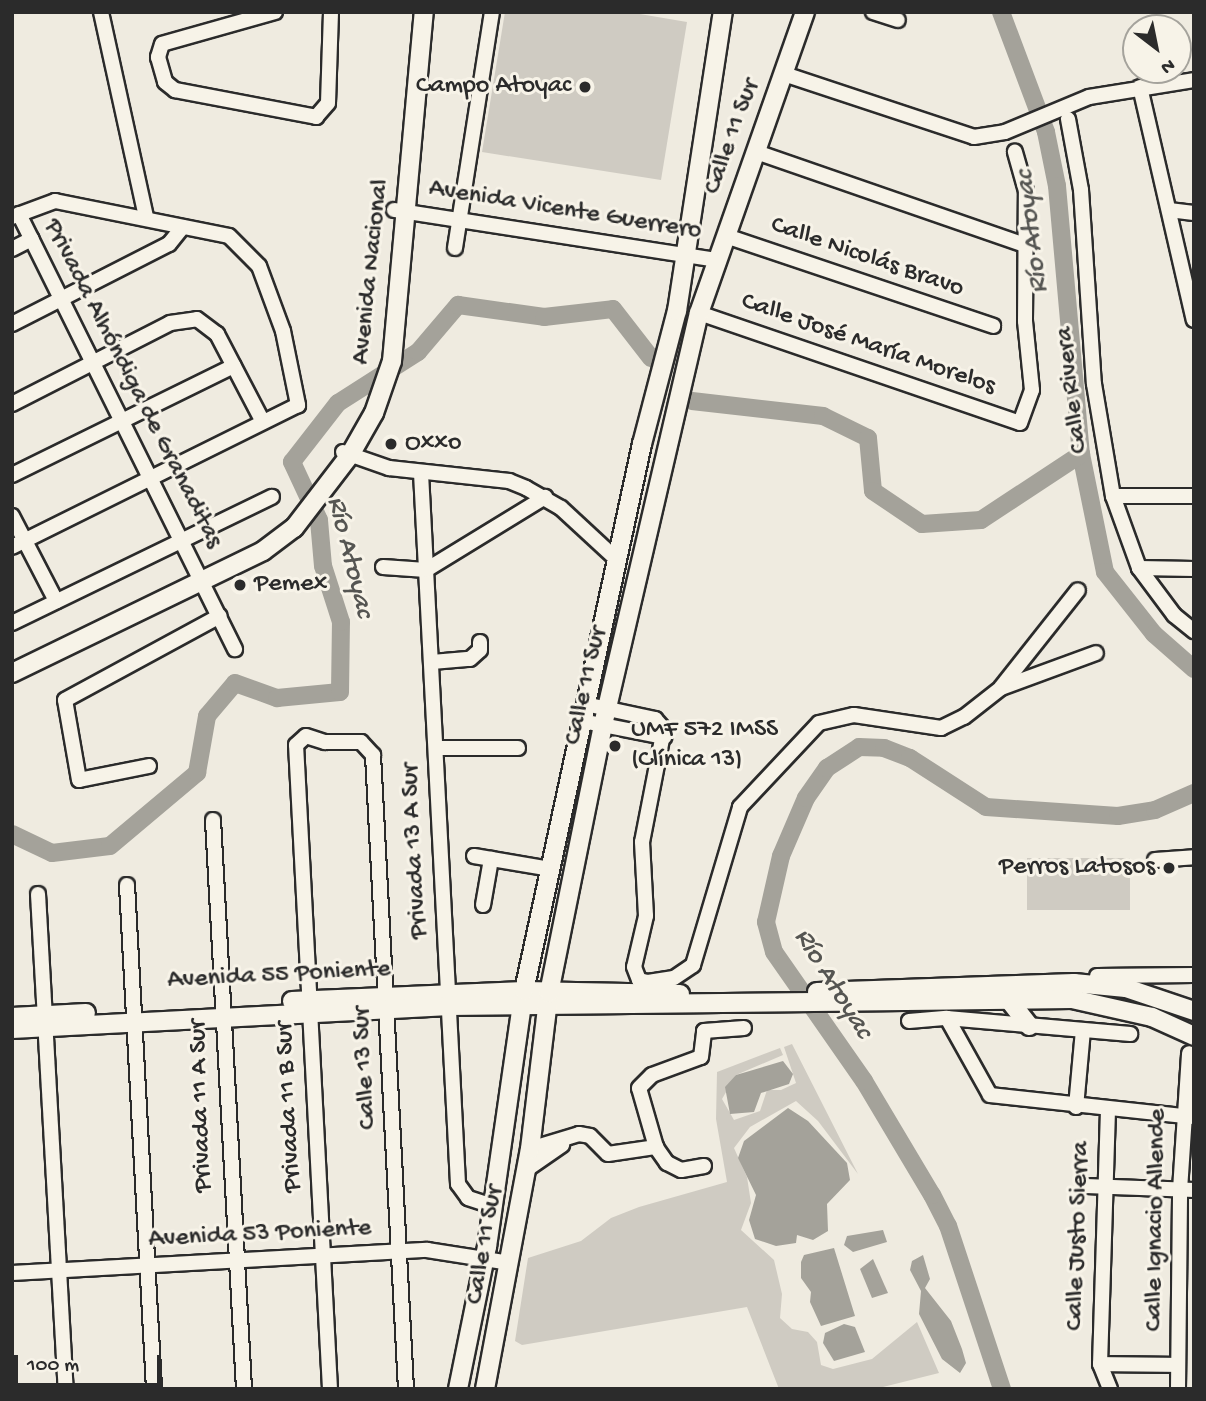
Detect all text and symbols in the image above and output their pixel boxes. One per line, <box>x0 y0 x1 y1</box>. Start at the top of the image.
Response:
north arrow <box>1122 14 1192 84</box>
text: N <box>1156 52 1179 79</box>
place label: Campo Atoyac <box>416 71 571 103</box>
street label: Calle 11 Sur <box>698 75 768 199</box>
marker: Campo Atoyac <box>577 79 593 95</box>
water label: Río Atoyac <box>1009 169 1057 295</box>
street label: Avenida Vicente Guerrero <box>427 174 703 248</box>
street label: Avenida Nacional <box>347 178 397 366</box>
street label: Calle Nicolás Bravo <box>766 210 968 306</box>
street label: Privada Alhóndiga de Granaditas <box>35 214 229 554</box>
street label: Calle José María Morelos <box>737 287 999 403</box>
street label: Calle Rivera <box>1050 325 1096 455</box>
place label: Oxxo <box>405 428 461 460</box>
marker: Oxxo <box>383 436 399 452</box>
water label: Río Atoyac <box>318 493 380 621</box>
place label: Pemex <box>254 569 327 601</box>
marker: Pemex <box>232 577 248 593</box>
street label: Calle 11 Sur <box>558 624 616 748</box>
place label: UMF 572 IMSS (Clínica 13) <box>631 715 778 776</box>
marker: UMF 572 IMSS (Clínica 13) <box>605 736 625 756</box>
street label: Privada 13 A Sur <box>396 762 436 940</box>
place label: Perros Latosos <box>999 852 1155 884</box>
marker: Perros Latosos <box>1161 860 1177 876</box>
water label: Río Atoyac <box>785 923 879 1045</box>
street label: Avenida 55 Poniente <box>167 955 391 997</box>
street label: Calle 13 Sur <box>347 1006 385 1130</box>
street label: Privada 11 A Sur <box>183 1019 221 1193</box>
street label: Privada 11 B Sur <box>270 1021 310 1193</box>
street label: Calle Ignacio Allende <box>1139 1108 1175 1332</box>
street label: Calle Justo Sierra <box>1060 1141 1098 1331</box>
street label: Calle 11 Sur <box>460 1183 512 1307</box>
street label: Avenida 53 Poniente <box>148 1214 372 1256</box>
scale bar <box>18 1342 164 1386</box>
text: 100 m <box>27 1354 79 1379</box>

